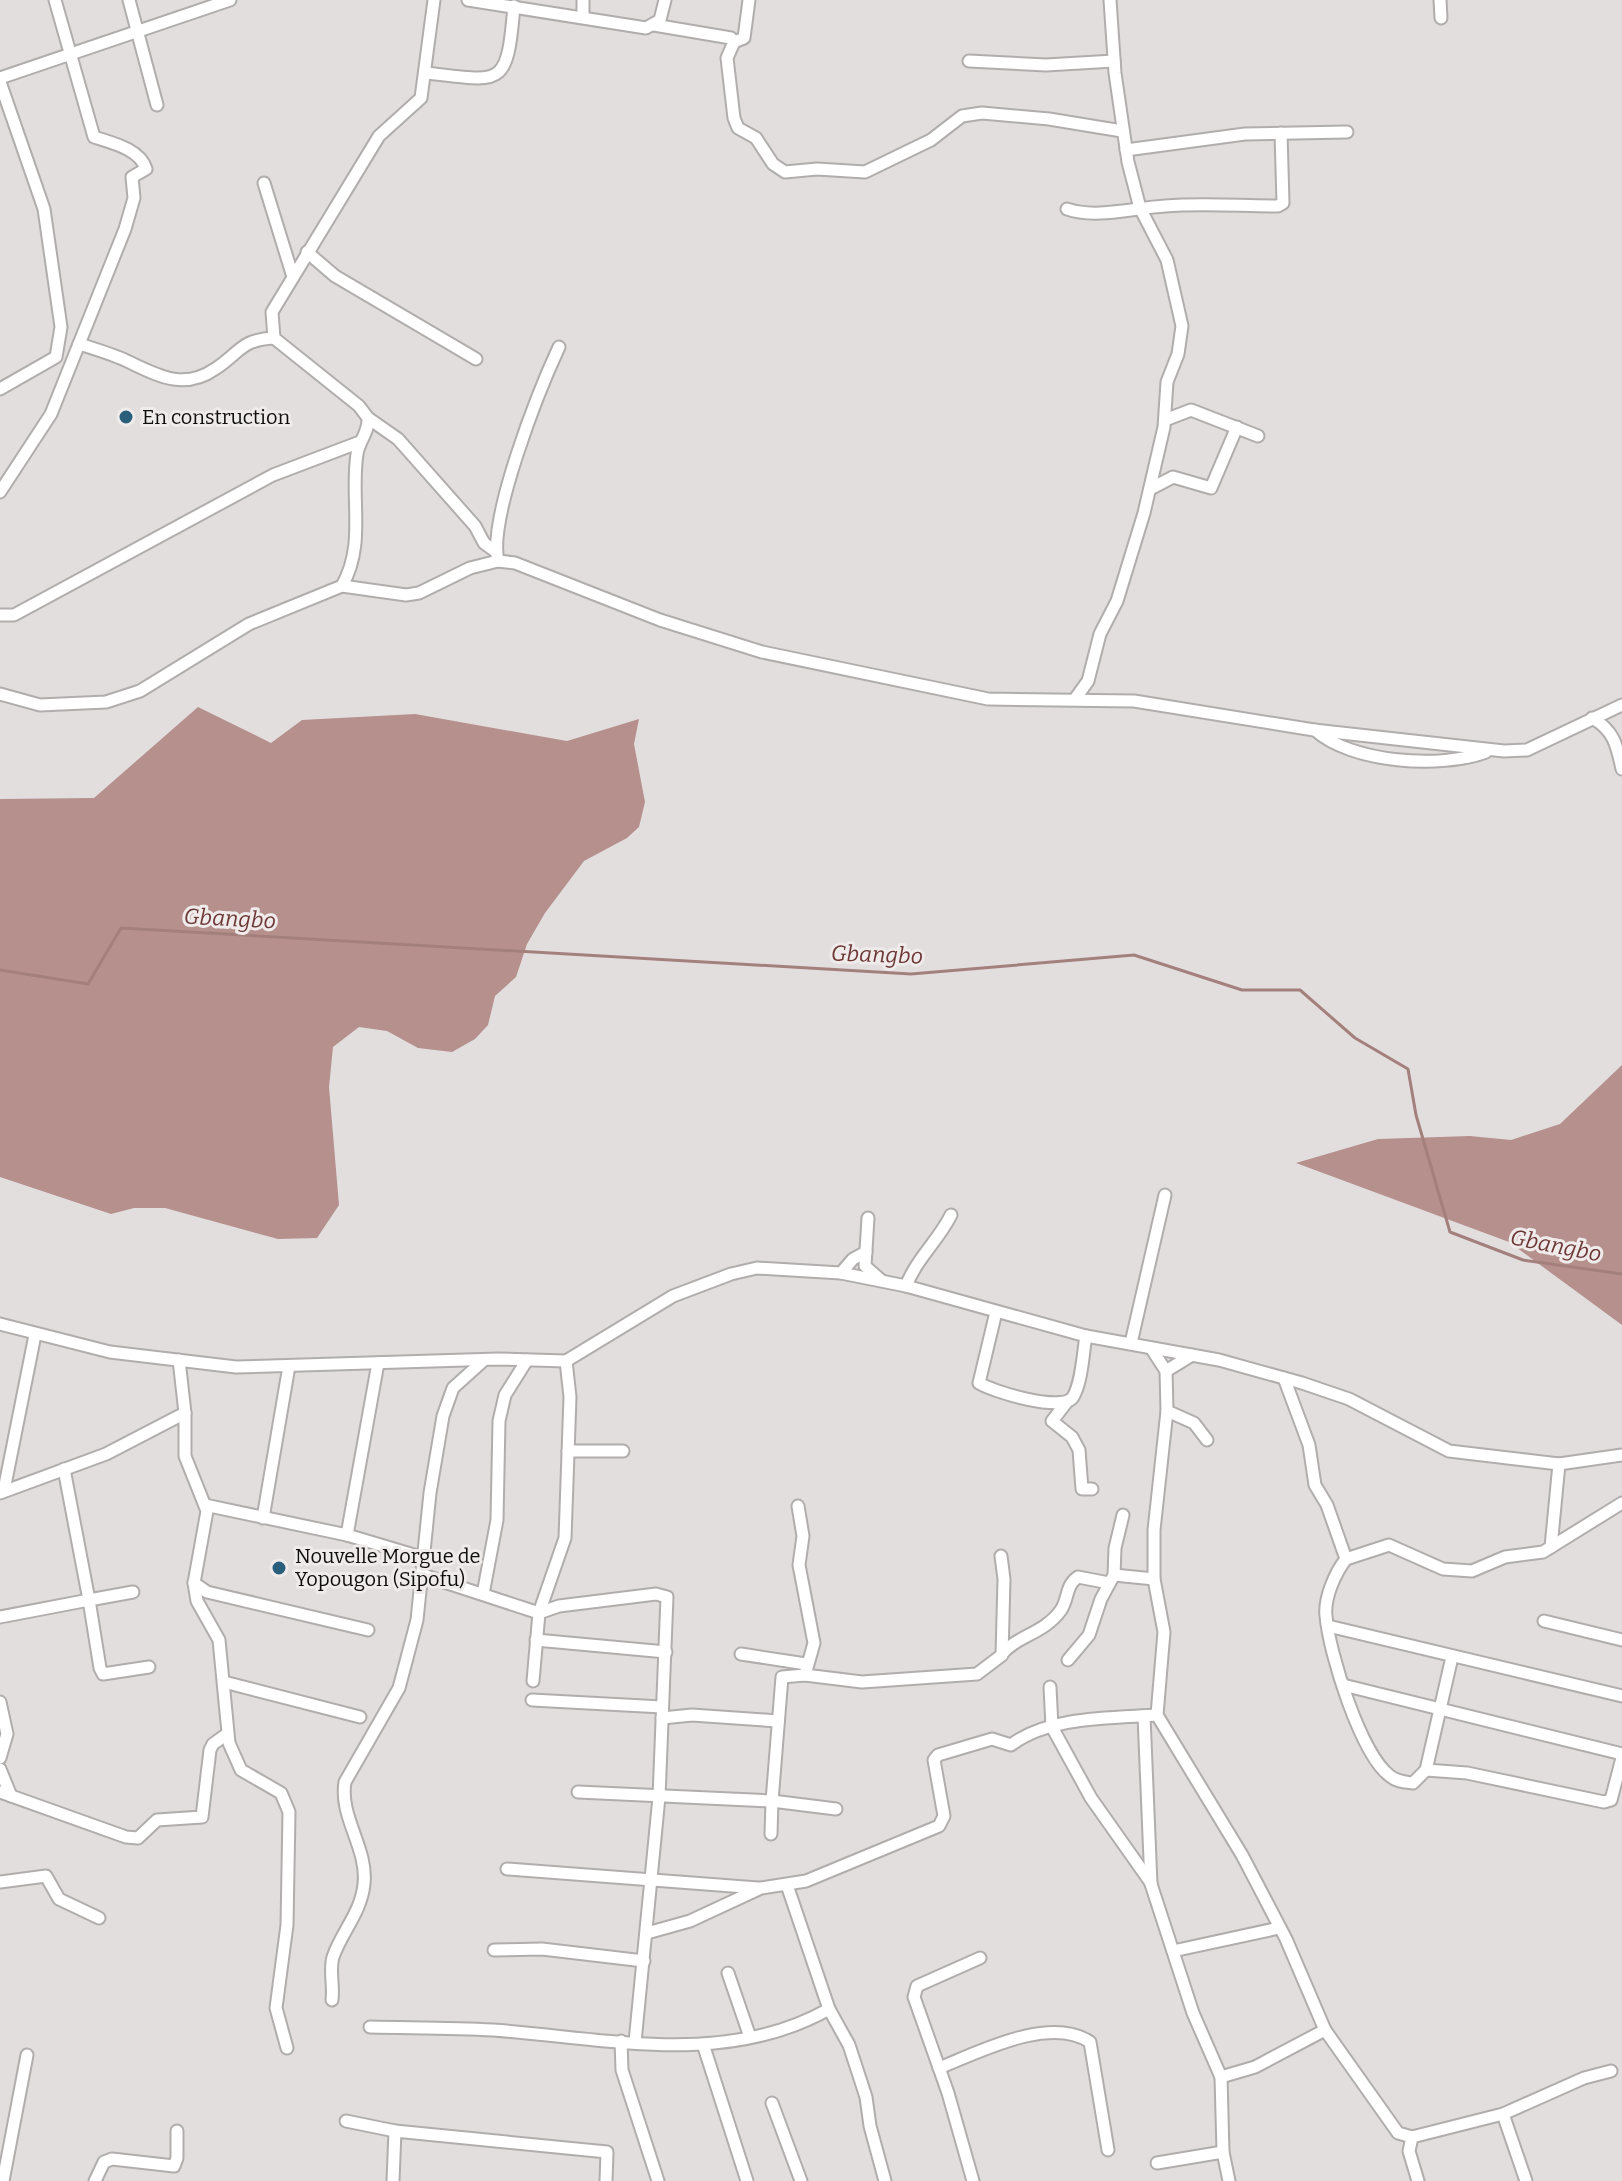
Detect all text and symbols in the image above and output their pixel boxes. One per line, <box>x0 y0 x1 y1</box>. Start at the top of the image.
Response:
place label: En construction <box>142 405 291 429</box>
marker: En construction <box>117 408 135 426</box>
water label: Gbangbo <box>183 903 277 934</box>
water label: Gbangbo <box>830 939 923 970</box>
water label: Gbangbo <box>1508 1223 1604 1268</box>
place label: Nouvelle Morgue de Yopougon (Sipofu) <box>295 1544 480 1591</box>
marker: Nouvelle Morgue de Yopougon (Sipofu) <box>270 1559 288 1577</box>

